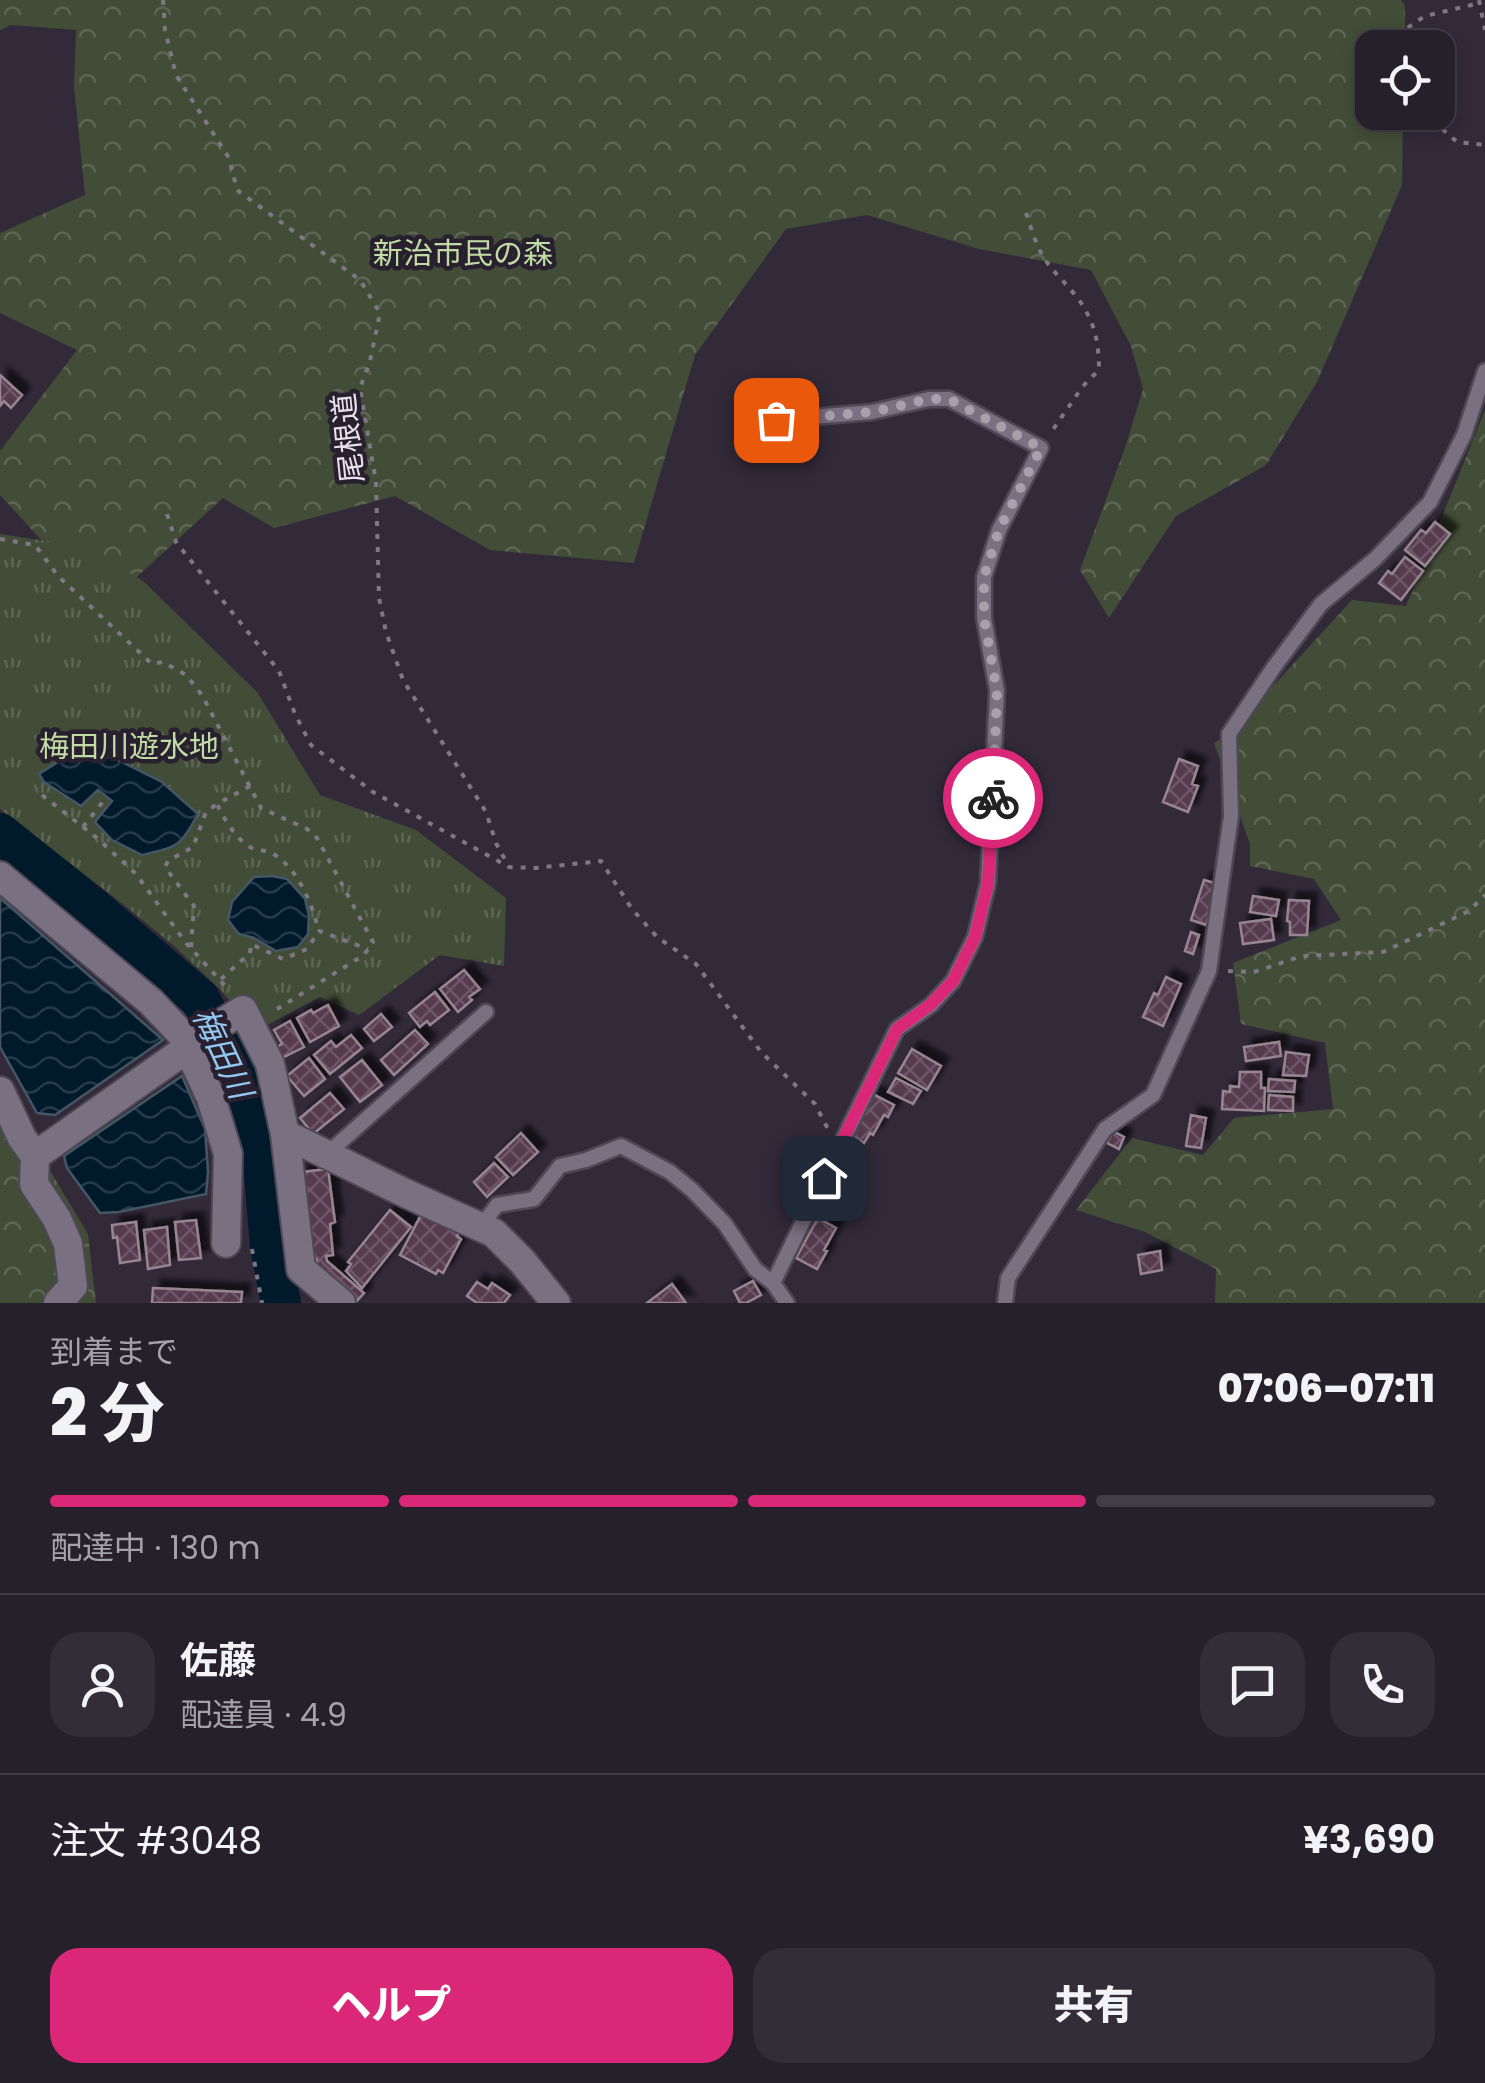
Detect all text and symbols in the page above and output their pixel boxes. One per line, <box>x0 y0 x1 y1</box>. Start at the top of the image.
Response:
map controls <box>1355 30 1455 130</box>
button: locate <box>1355 30 1455 130</box>
park label: 新治市民の森 <box>373 232 553 275</box>
pin <box>734 378 819 463</box>
street label: 尾根道 <box>322 391 374 485</box>
icon: bag <box>749 393 804 448</box>
park label: 梅田川遊水地 <box>39 725 219 768</box>
courier <box>943 748 1043 848</box>
icon: bike <box>966 771 1021 826</box>
water label: 梅田川 <box>182 1000 265 1109</box>
pin <box>782 1136 867 1221</box>
icon: home <box>797 1151 852 1206</box>
text: 到着まで <box>50 1329 178 1374</box>
text: 07:06–07:11 <box>1218 1362 1435 1415</box>
text: 2 分 <box>50 1368 164 1459</box>
text: 配達中 · 130 m <box>50 1525 261 1570</box>
button: person <box>50 1632 155 1737</box>
button: chat <box>1200 1632 1305 1737</box>
button: phone <box>1330 1632 1435 1737</box>
text: 佐藤 <box>180 1634 256 1687</box>
text: 配達員 · 4.9 <box>180 1692 347 1737</box>
text: ¥3,690 <box>1303 1813 1435 1866</box>
text: 注文 #3048 <box>50 1814 262 1867</box>
button: ヘルプ <box>50 1948 733 2063</box>
button: 共有 <box>753 1948 1435 2063</box>

